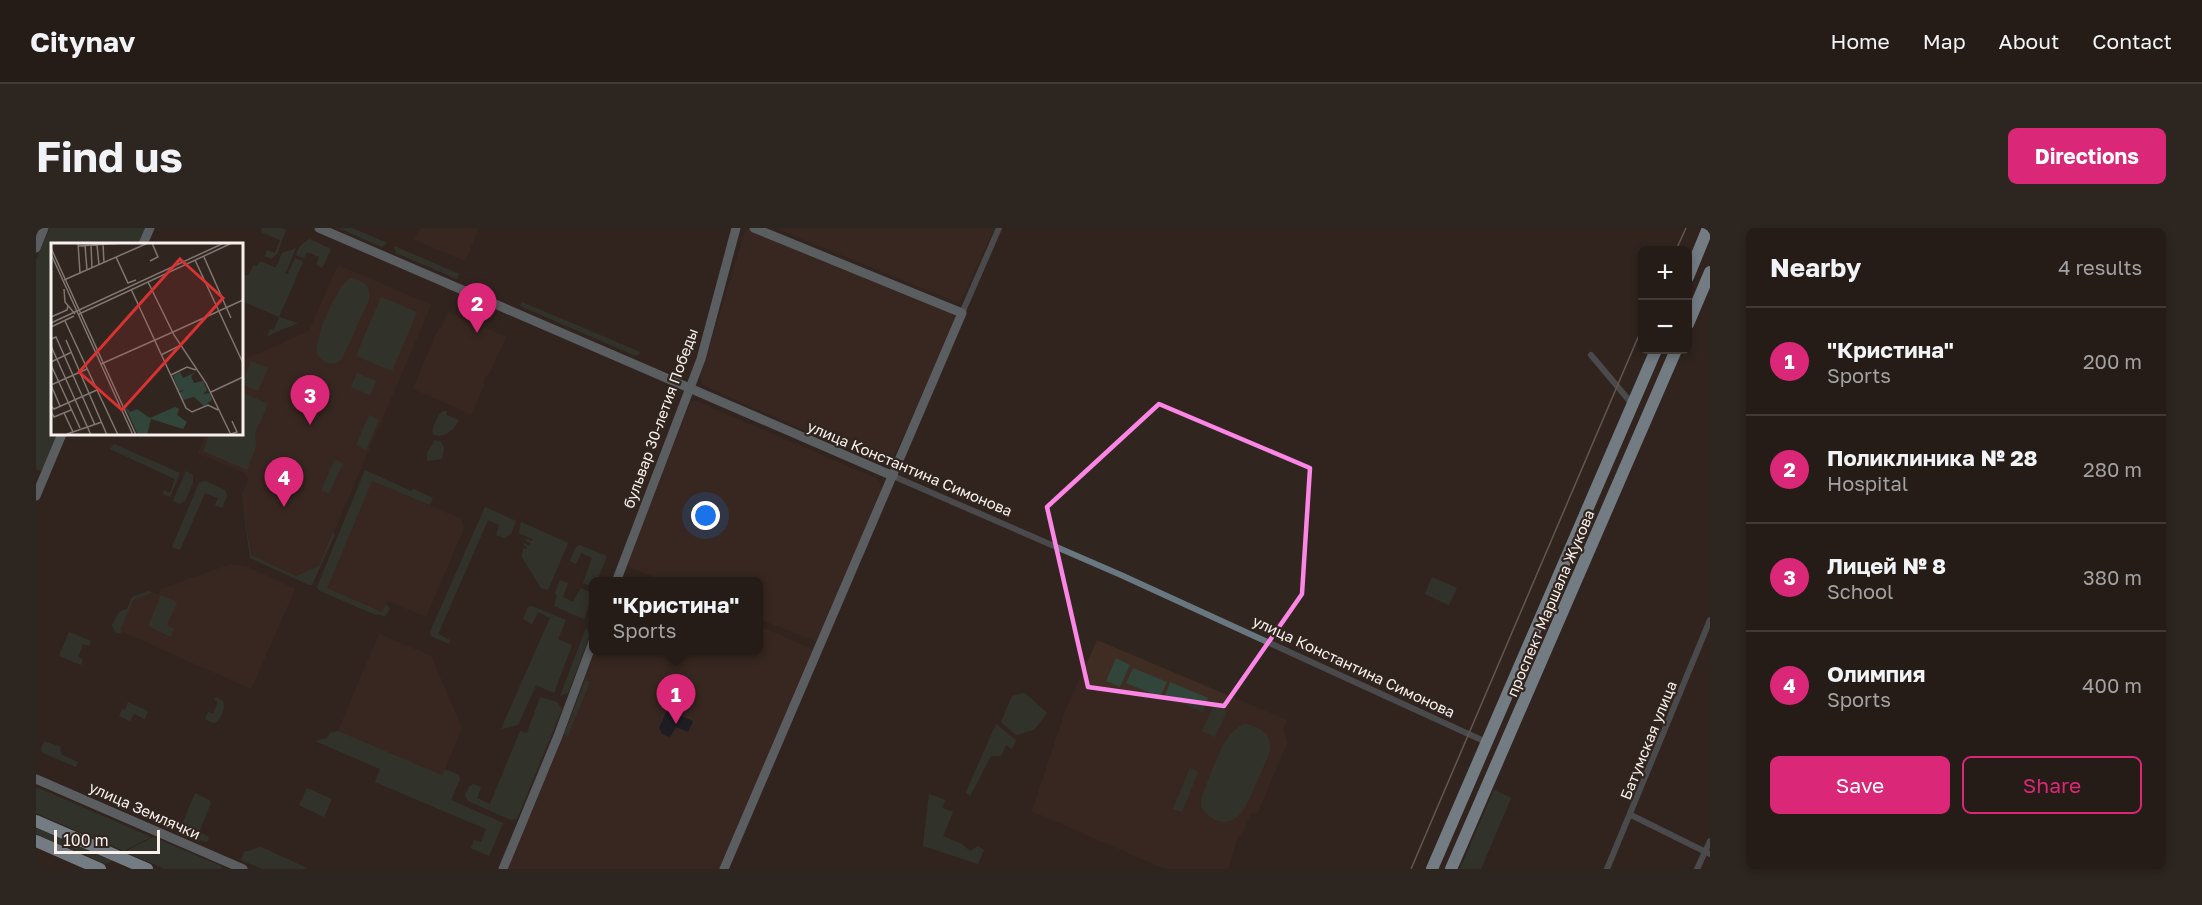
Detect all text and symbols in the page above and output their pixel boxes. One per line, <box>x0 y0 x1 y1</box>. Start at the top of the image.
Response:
text: Citynav <box>30 25 135 58</box>
text: Home <box>1830 28 1890 54</box>
text: Map <box>1923 28 1966 54</box>
text: About <box>1999 28 2059 54</box>
text: Contact <box>2092 28 2172 54</box>
button: Directions <box>2008 128 2166 184</box>
text: Find us <box>36 131 183 181</box>
inset map <box>51 243 243 435</box>
map controls <box>1638 246 1692 354</box>
button: + <box>1638 246 1692 300</box>
text: Nearby <box>1770 252 1861 283</box>
text: 4 results <box>2058 255 2142 279</box>
pin: 2 <box>458 284 496 333</box>
button: − <box>1638 300 1692 354</box>
street label: бульвар 30-летия Победы <box>619 325 701 511</box>
text: "Кристина" <box>1827 336 1954 363</box>
text: 1 <box>1784 349 1795 373</box>
text: 200 m <box>2083 349 2142 373</box>
text: Sports <box>1827 363 1891 387</box>
pin: 3 <box>290 376 330 425</box>
street label: улица Константина Симонова <box>805 417 1015 519</box>
text: Поликлиника № 28 <box>1827 444 2038 471</box>
text: 2 <box>1783 457 1796 481</box>
text: 280 m <box>2083 457 2142 481</box>
pin: 4 <box>264 458 304 507</box>
text: Hospital <box>1827 471 1908 495</box>
your location <box>691 501 720 530</box>
street label: проспект Маршала Жукова <box>1502 507 1598 699</box>
text: Лицей № 8 <box>1827 552 1946 579</box>
text: 3 <box>1783 565 1796 589</box>
text: 380 m <box>2083 565 2142 589</box>
popup <box>589 577 763 655</box>
text: School <box>1827 579 1893 603</box>
text: "Кристина" <box>613 591 739 618</box>
street label: улица Константина Симонова <box>1250 611 1458 721</box>
text: Sports <box>613 618 676 642</box>
text: Олимпия <box>1827 660 1925 687</box>
text: 4 <box>1783 673 1796 697</box>
text: 400 m <box>2082 673 2142 697</box>
pin: 1 <box>656 674 696 724</box>
street label: Батумская улица <box>1616 678 1680 802</box>
text: Sports <box>1827 687 1891 711</box>
button: Save <box>1770 756 1950 814</box>
button: Share <box>1962 756 2142 814</box>
street label: улица Землячки <box>86 777 204 843</box>
scale bar <box>54 827 160 854</box>
text: 100 m <box>63 830 109 850</box>

